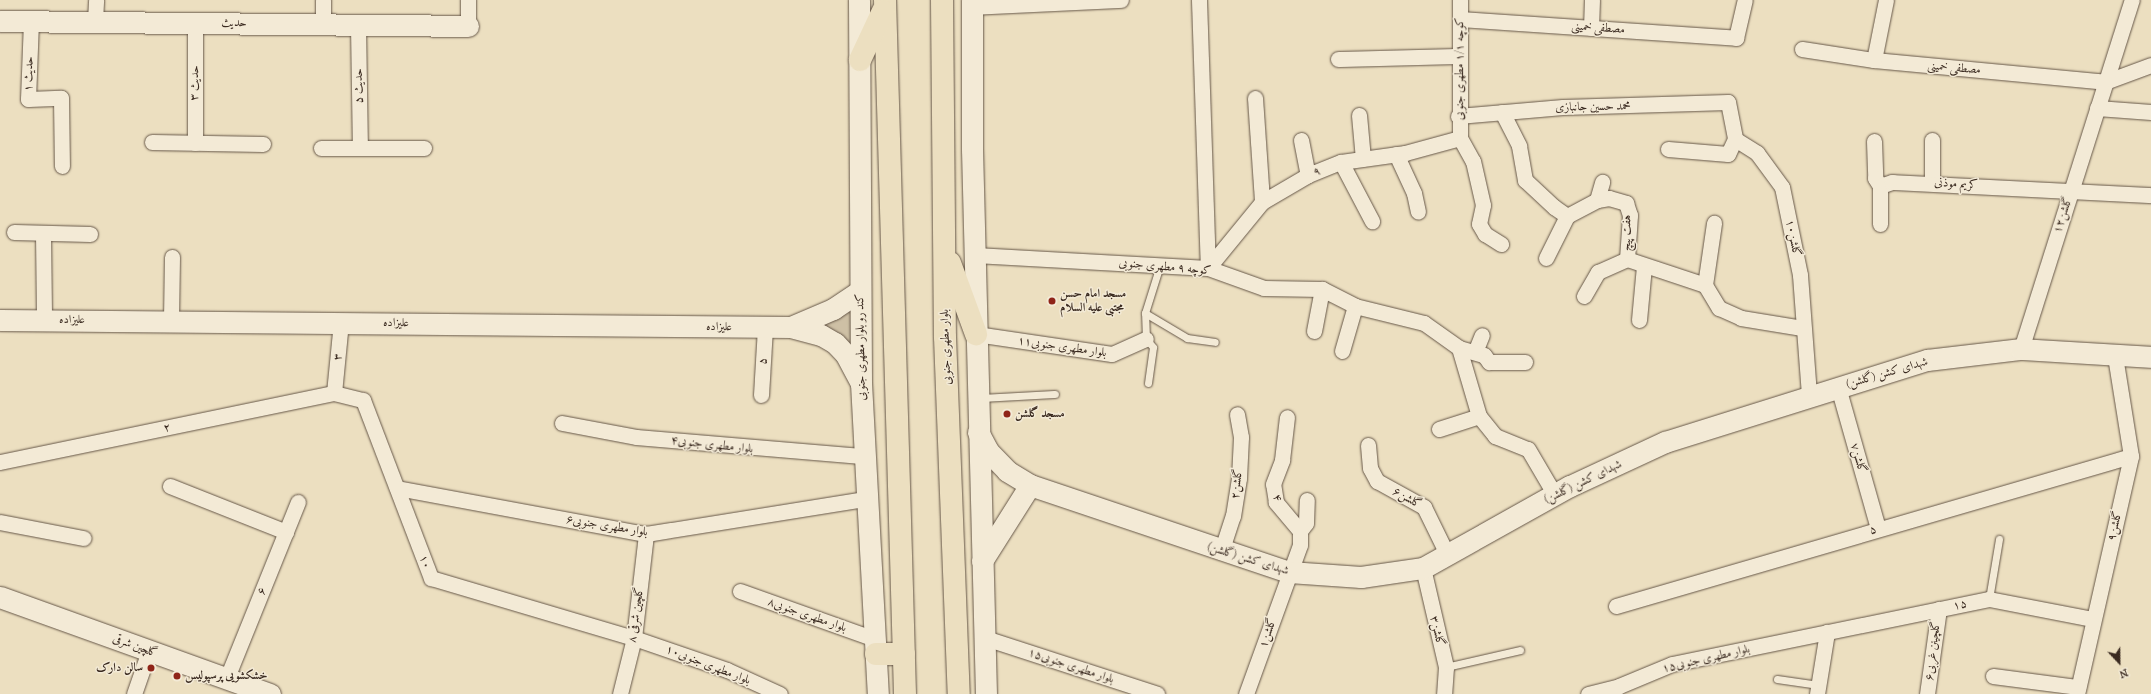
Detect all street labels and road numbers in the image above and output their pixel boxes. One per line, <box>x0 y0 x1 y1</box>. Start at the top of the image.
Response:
street label: حدیث <box>221 16 247 30</box>
street label: کوچه ۱/۱ مطهری جنوبی <box>1453 18 1467 120</box>
street label: مصطفی خمینی <box>1571 19 1625 37</box>
street label: حدیث ۱ <box>21 56 37 92</box>
street label: مصطفی خمینی <box>1927 58 1981 78</box>
street label: حدیث ۳ <box>188 65 202 101</box>
street label: حدیث ۵ <box>351 68 367 104</box>
street label: محمد حسین جانبازی <box>1555 99 1631 115</box>
street label: ۹ <box>1311 164 1323 180</box>
street label: کریم موذنی <box>1934 175 1978 193</box>
street label: گلشن۱۲ <box>2050 195 2076 235</box>
street label: هفت پیچ <box>1619 215 1635 251</box>
street label: گلشن۱۰ <box>1782 218 1804 258</box>
street label: کوچه ۹ مطهری جنوبی <box>1118 256 1212 278</box>
street label: کند رو بلوار مطهری جنوبی <box>853 293 869 401</box>
street label: بلوار مطهری جنوبی <box>937 309 955 385</box>
street label: علیزاده <box>59 313 85 327</box>
street label: علیزاده <box>383 316 409 330</box>
street label: علیزاده <box>706 320 732 334</box>
street label: بلوار مطهری جنوبی۱۱ <box>1017 334 1107 360</box>
street label: ۳ <box>330 353 346 361</box>
street label: شهدای کشن (گلشن) <box>1844 354 1930 392</box>
street label: ۵ <box>756 357 770 365</box>
street label: ۲ <box>162 420 172 436</box>
street label: بلوار مطهری جنوبی۴ <box>670 434 754 456</box>
street label: گلشن۷ <box>1847 441 1869 475</box>
street label: شهدای کشن (گلشن) <box>1542 457 1624 507</box>
street label: گلشن۲ <box>1228 468 1246 500</box>
street label: گلشن۶ <box>1390 484 1424 512</box>
street label: ۴ <box>1269 492 1285 504</box>
street label: گلشن۹ <box>2105 509 2125 543</box>
street label: بلوار مطهری جنوبی۶ <box>565 512 649 540</box>
street label: ۵ <box>1868 522 1878 538</box>
street label: شهدای کشن (گلشن) <box>1205 540 1291 578</box>
street label: ۱۰ <box>416 553 434 571</box>
street label: ۶ <box>254 585 270 597</box>
street label: ۸ گلچین شرقی <box>625 586 647 644</box>
street label: ۸بلوار مطهری جنوبی <box>766 595 848 635</box>
street label: ۱۵ <box>1952 596 1968 614</box>
street label: گلشن۳ <box>1427 614 1447 648</box>
street label: گلشن۱ <box>1256 616 1280 650</box>
street label: گلچینن غربی۶ <box>1922 621 1944 681</box>
street label: گلچین شرقی <box>111 631 159 661</box>
street label: بلوار مطهری جنوبی۱۰ <box>664 642 752 688</box>
street label: بلوار مطهری جنوبی۱۵ <box>1661 642 1751 676</box>
street label: بلوار مطهری جنوبی۱۵ <box>1026 645 1116 687</box>

